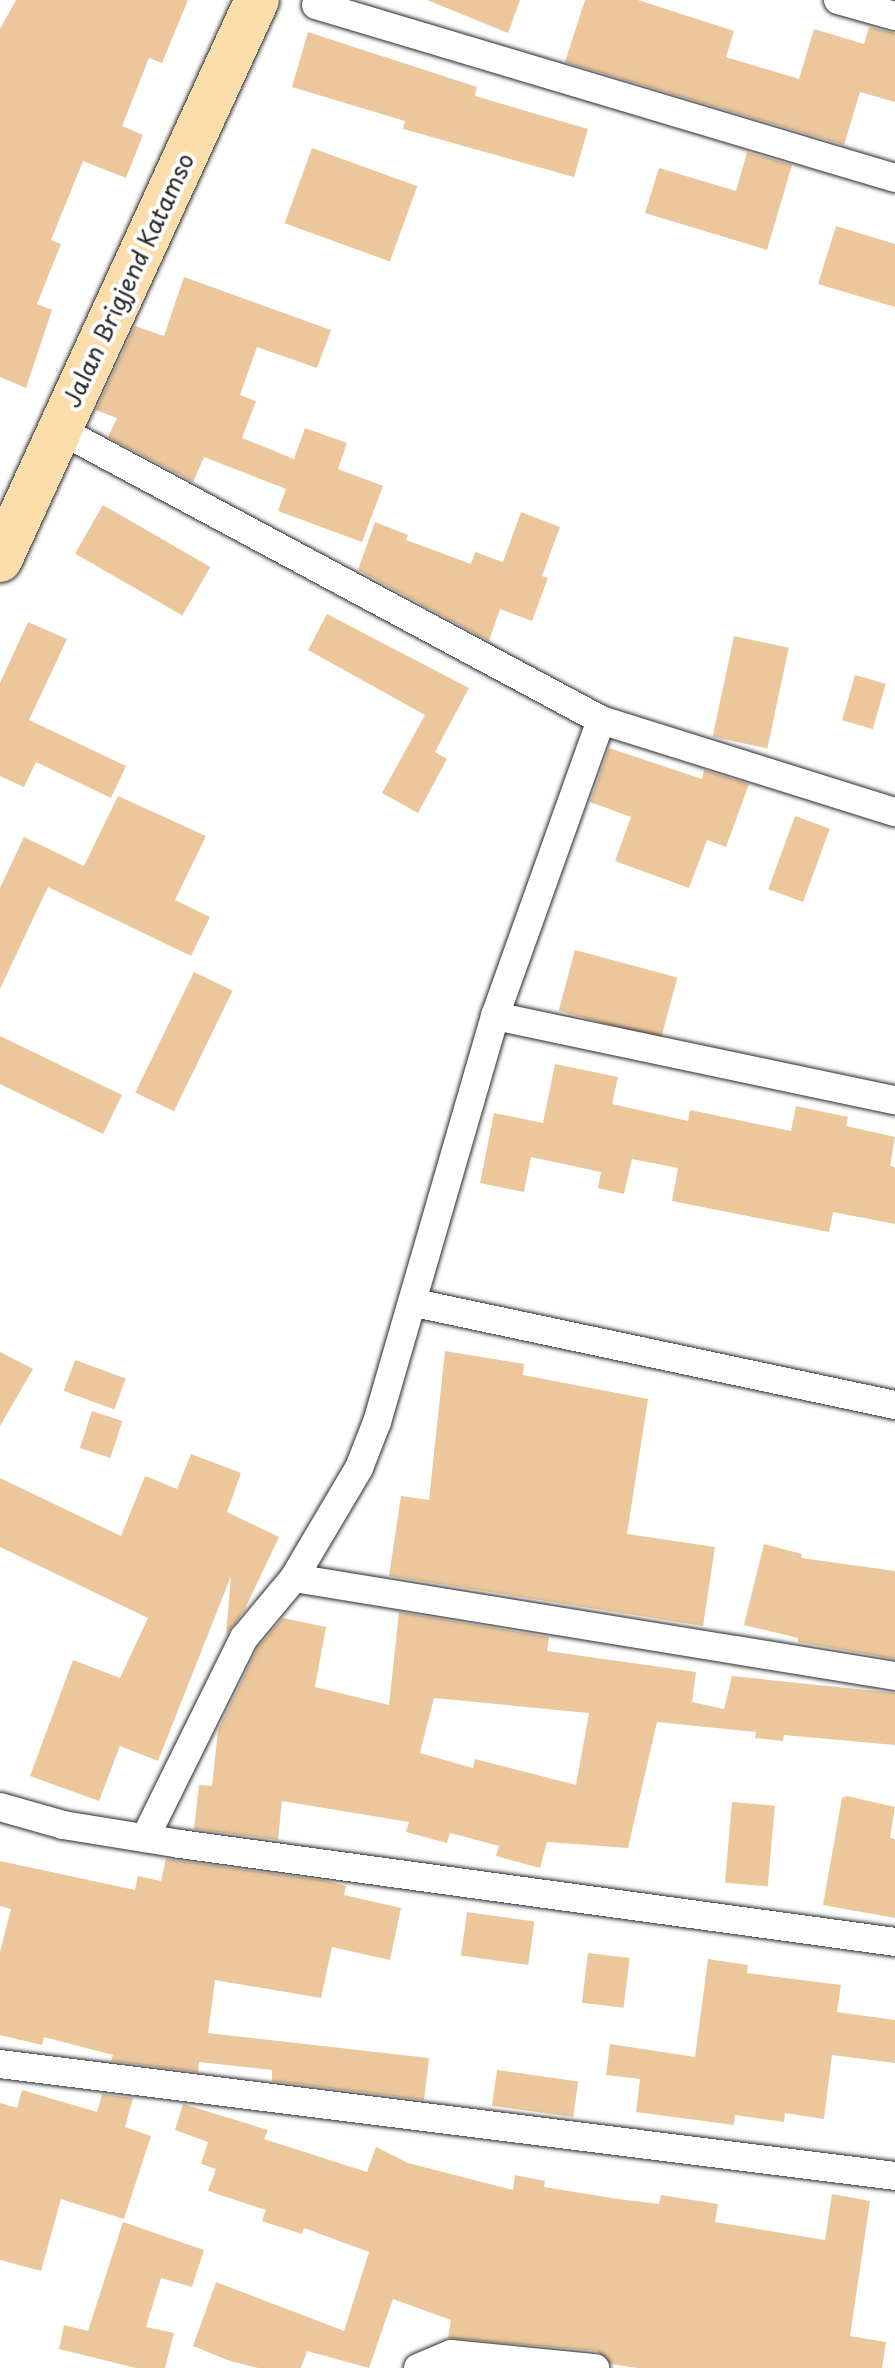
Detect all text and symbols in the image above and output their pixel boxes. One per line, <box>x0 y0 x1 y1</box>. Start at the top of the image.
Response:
street label: Jalan Brigjend Katamso <box>56 148 200 412</box>

